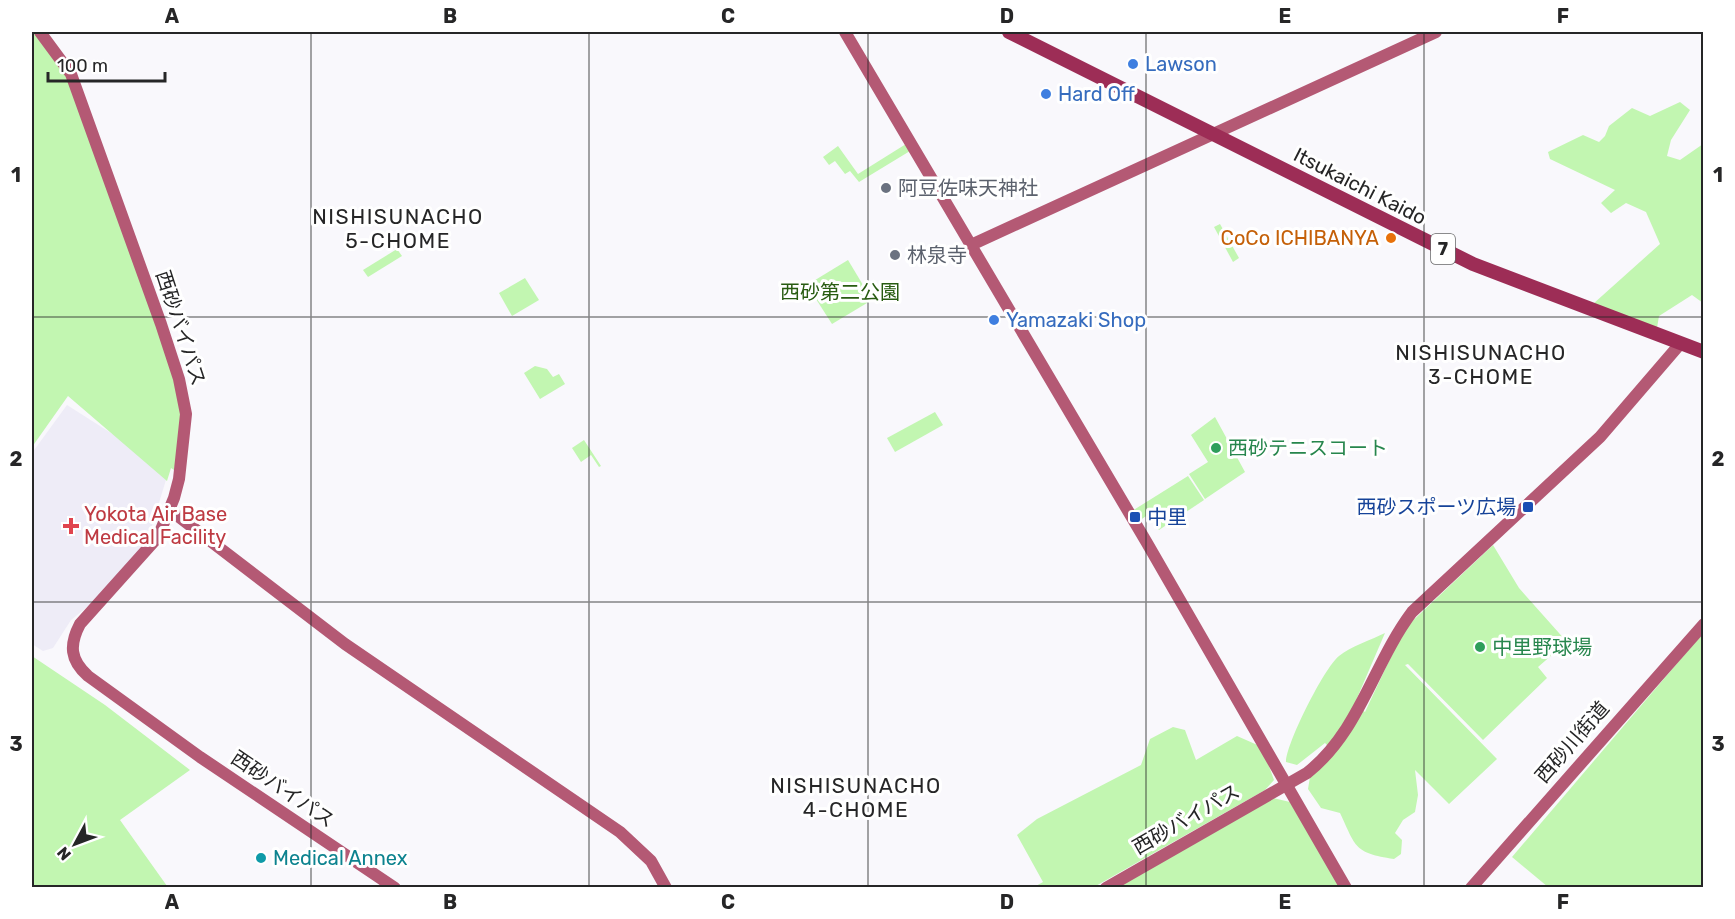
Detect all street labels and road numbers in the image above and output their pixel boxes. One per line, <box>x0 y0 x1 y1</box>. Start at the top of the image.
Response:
street label: Itsukaichi Kaido <box>1290 142 1430 230</box>
road number: 7 <box>1431 234 1455 264</box>
street label: 西砂バイパス <box>151 267 211 389</box>
street label: 西砂川街道 <box>1530 696 1614 788</box>
street label: 西砂バイパス <box>227 746 339 832</box>
street label: 西砂バイパス <box>1128 779 1244 859</box>

